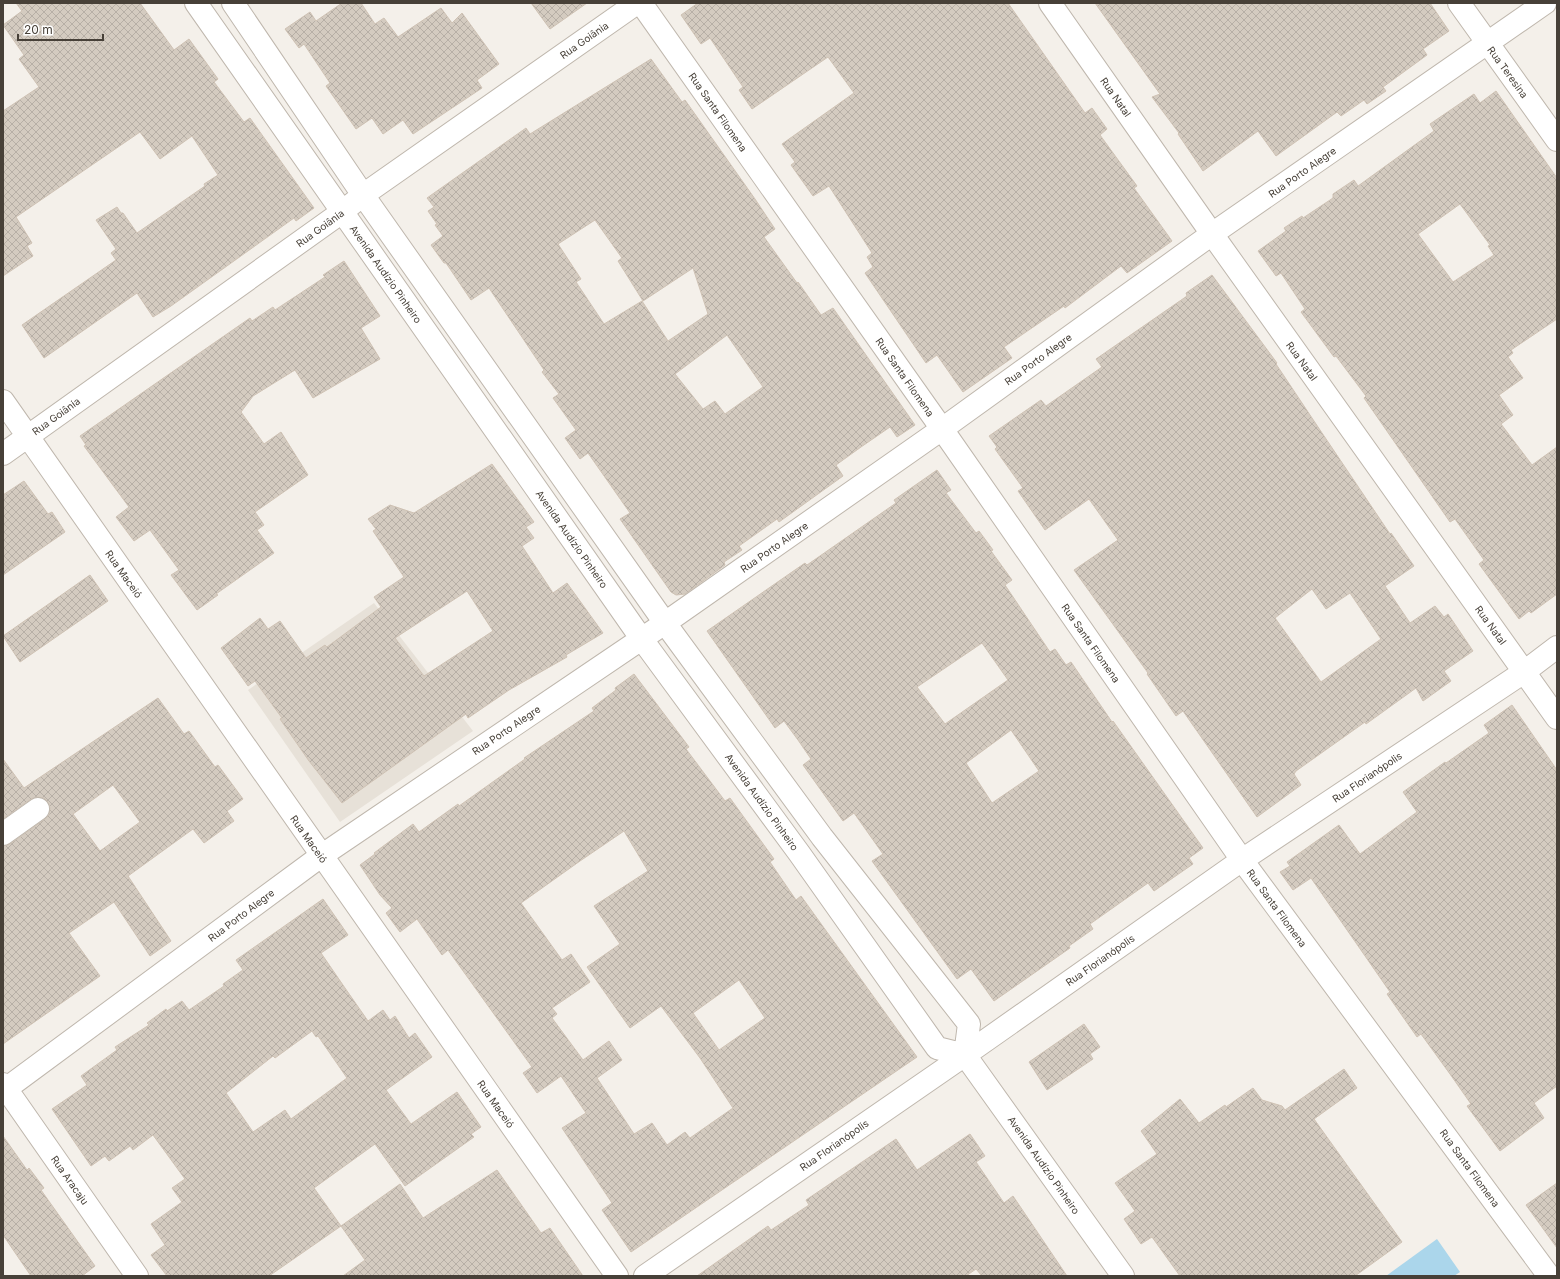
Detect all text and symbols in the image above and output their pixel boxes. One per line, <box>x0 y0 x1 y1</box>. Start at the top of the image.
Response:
scale bar <box>18 16 103 42</box>
street label: Rua Goiânia <box>558 19 610 61</box>
text: 20 m <box>24 22 53 37</box>
street label: Rua Teresina <box>1485 44 1531 100</box>
street label: Rua Santa Filomena <box>686 70 750 154</box>
street label: Rua Natal <box>1098 75 1134 119</box>
street label: Rua Porto Alegre <box>1266 144 1338 200</box>
street label: Rua Goiânia <box>294 207 346 249</box>
street label: Avenida Audízio Pinheiro <box>348 223 424 325</box>
street label: Rua Porto Alegre <box>1002 331 1074 387</box>
street label: Rua Santa Filomena <box>873 335 937 419</box>
street label: Rua Natal <box>1284 339 1320 383</box>
street label: Rua Goiânia <box>30 395 82 437</box>
street label: Avenida Audízio Pinheiro <box>534 488 610 590</box>
street label: Rua Porto Alegre <box>738 519 810 575</box>
street label: Rua Maceió <box>103 548 145 600</box>
street label: Rua Santa Filomena <box>1059 601 1123 685</box>
street label: Rua Natal <box>1473 603 1509 647</box>
street label: Rua Porto Alegre <box>470 703 543 757</box>
street label: Rua Florianópolis <box>1330 749 1404 805</box>
street label: Avenida Audízio Pinheiro <box>723 751 801 853</box>
street label: Rua Maceió <box>288 813 330 865</box>
street label: Rua Santa Filomena <box>1245 867 1309 949</box>
street label: Rua Porto Alegre <box>206 886 277 944</box>
street label: Rua Florianópolis <box>1063 932 1137 988</box>
street label: Rua Maceió <box>475 1078 517 1130</box>
street label: Avenida Audízio Pinheiro <box>1006 1114 1082 1216</box>
street label: Rua Florianópolis <box>797 1117 871 1173</box>
street label: Rua Santa Filomena <box>1438 1127 1502 1209</box>
street label: Rua Aracaju <box>49 1153 91 1207</box>

